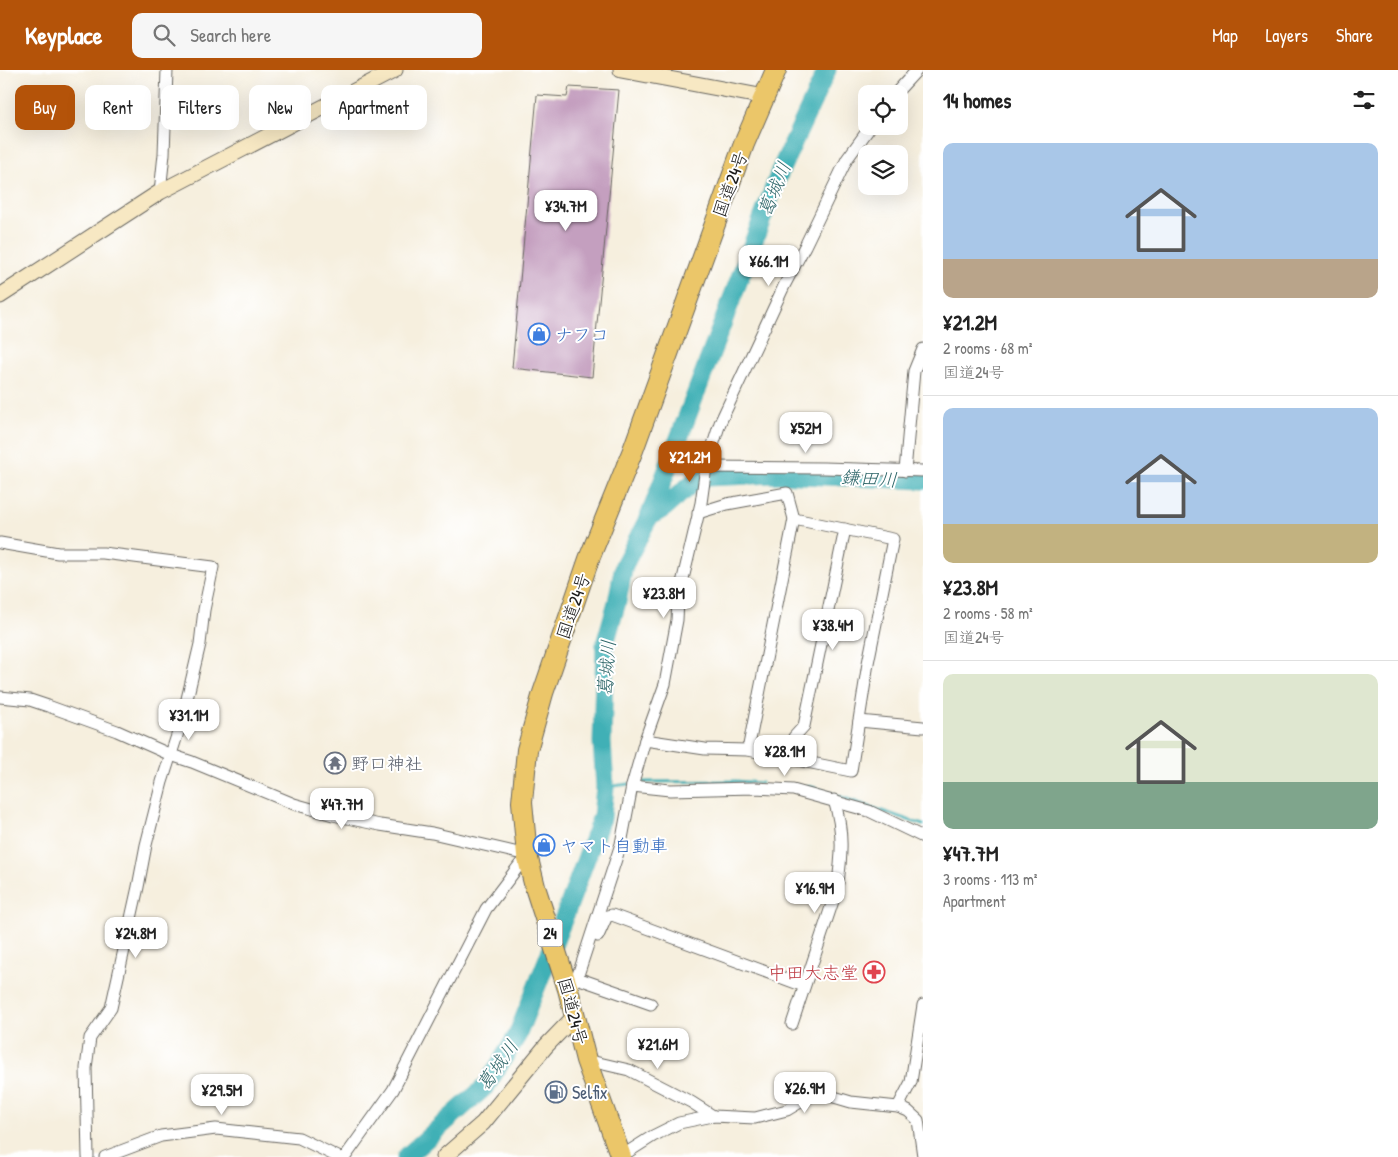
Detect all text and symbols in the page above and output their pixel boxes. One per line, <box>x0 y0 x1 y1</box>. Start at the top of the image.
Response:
search box <box>132 13 482 58</box>
text: Keyplace <box>25 19 102 51</box>
icon: search <box>150 21 178 49</box>
text: Search here <box>190 22 271 48</box>
text: Map <box>1212 23 1238 48</box>
text: Layers <box>1266 23 1308 48</box>
text: Share <box>1336 23 1373 48</box>
chip: Buy <box>15 85 75 130</box>
chip: Rent <box>85 85 151 130</box>
chip: Filters <box>161 85 239 130</box>
chip: New <box>249 85 311 130</box>
chip: Apartment <box>321 85 427 130</box>
map controls <box>858 85 908 195</box>
button: locate <box>858 85 908 135</box>
text: 14 homes <box>943 86 1011 115</box>
icon: filters <box>1350 86 1378 114</box>
button: layers <box>858 145 908 195</box>
street label: 国道24号 <box>706 147 754 221</box>
water label: 葛城川 <box>751 158 797 220</box>
icon: home <box>1116 175 1206 265</box>
pin: ¥34.7M <box>525 190 607 232</box>
text: ¥34.7M <box>545 195 587 217</box>
pin: ¥66.1M <box>728 244 810 287</box>
text: ¥66.1M <box>750 250 788 272</box>
text: ¥21.2M <box>943 308 997 337</box>
shop icon: ナフコ <box>527 322 551 346</box>
place label: ナフコ <box>555 322 609 347</box>
text: 2 rooms · 68 m² <box>943 337 1032 359</box>
text: 国道24号 <box>943 361 1005 383</box>
pin: ¥52M <box>776 412 836 454</box>
text: ¥52M <box>790 417 822 439</box>
pin: ¥21.2M <box>649 440 731 483</box>
icon: home <box>1116 441 1206 531</box>
text: ¥21.2M <box>669 446 711 468</box>
water label: 鎌田川 <box>840 464 898 492</box>
street label: 国道24号 <box>550 569 596 643</box>
text: ¥23.8M <box>943 573 998 602</box>
pin: ¥23.8M <box>623 576 705 619</box>
text: ¥23.8M <box>643 582 685 604</box>
text: 2 rooms · 58 m² <box>943 602 1033 624</box>
pin: ¥38.4M <box>792 608 874 651</box>
text: ¥38.4M <box>813 614 853 636</box>
text: 国道24号 <box>943 626 1005 648</box>
water label: 葛城川 <box>591 639 621 697</box>
pin: ¥31.1M <box>148 698 230 741</box>
text: ¥31.1M <box>169 704 209 726</box>
icon: home <box>1116 707 1206 797</box>
pin: ¥28.1M <box>744 734 826 777</box>
text: ¥28.1M <box>765 740 805 762</box>
temple icon: 野口神社 <box>323 751 347 775</box>
place label: 野口神社 <box>351 751 423 776</box>
pin: ¥47.7M <box>301 788 383 830</box>
text: ¥47.7M <box>321 793 363 815</box>
shop icon: ヤマト自動車 <box>532 833 556 857</box>
place label: ヤマト自動車 <box>560 833 668 858</box>
text: ¥47.7M <box>943 839 998 868</box>
text: 3 rooms · 113 m² <box>943 868 1038 890</box>
pin: ¥16.9M <box>774 872 856 914</box>
text: ¥16.9M <box>796 877 834 899</box>
text: Apartment <box>943 890 1006 912</box>
pin: ¥24.8M <box>95 916 177 959</box>
road number: 24 <box>538 920 562 946</box>
text: ¥24.8M <box>116 922 156 944</box>
place label: 中田大志堂 <box>768 960 858 985</box>
pharmacy icon: 中田大志堂 <box>862 960 886 984</box>
street label: 国道24号 <box>552 974 594 1048</box>
pin: ¥21.6M <box>617 1028 699 1070</box>
text: ¥21.6M <box>638 1033 678 1055</box>
water label: 葛城川 <box>470 1034 524 1096</box>
pin: ¥26.9M <box>764 1072 846 1114</box>
pin: ¥29.5M <box>181 1074 263 1116</box>
text: ¥26.9M <box>785 1077 825 1099</box>
text: ¥29.5M <box>202 1079 242 1101</box>
fuel station icon: Selfix <box>544 1080 568 1104</box>
place label: Selfix <box>572 1080 607 1105</box>

